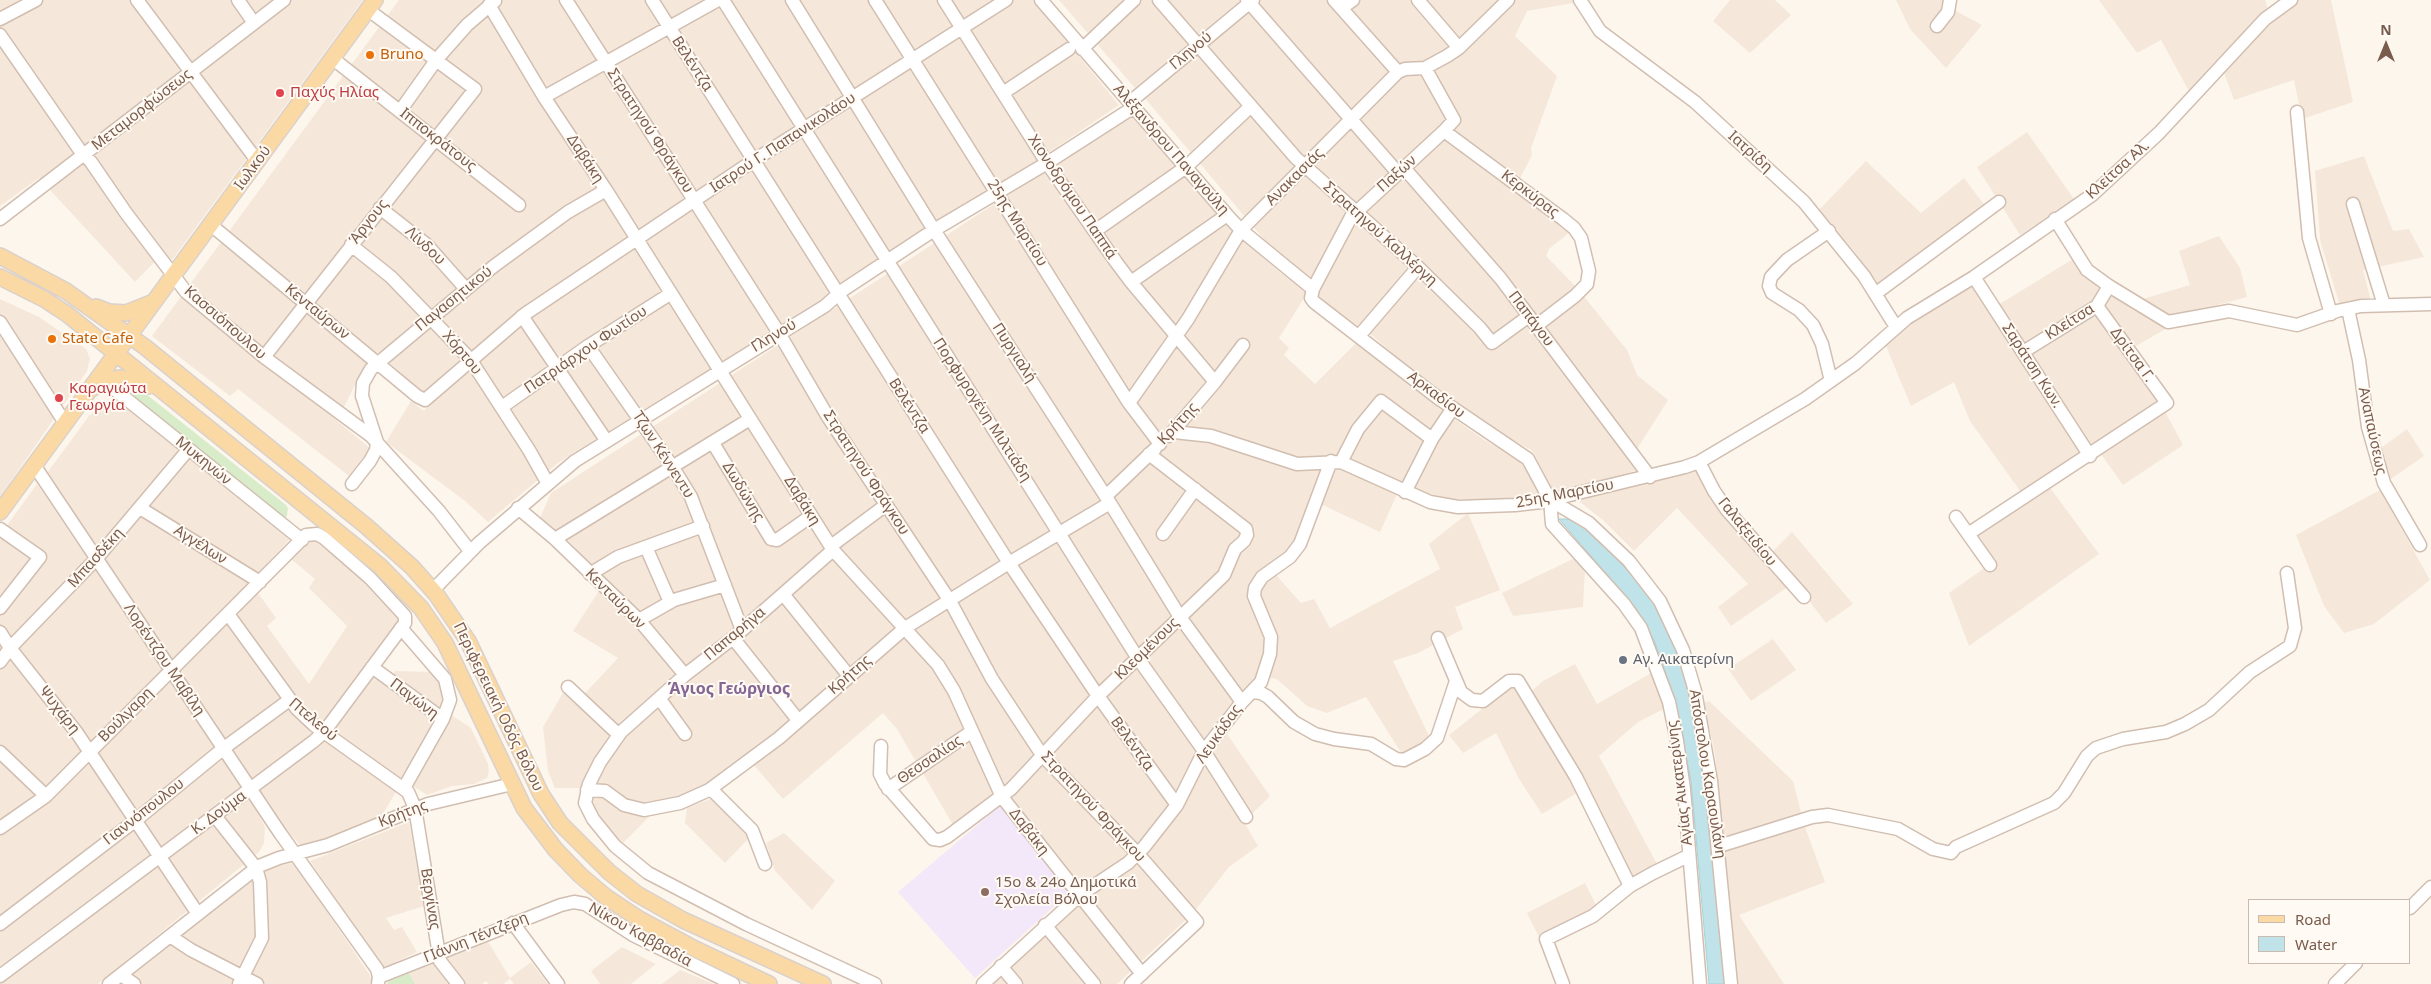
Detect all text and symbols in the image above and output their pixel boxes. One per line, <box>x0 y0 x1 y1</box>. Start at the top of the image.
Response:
north arrow <box>2361 20 2411 70</box>
text: N <box>2380 20 2392 39</box>
street label: Γληνού <box>1166 28 1216 74</box>
street label: Βελέντζα <box>667 33 717 95</box>
place label: Bruno <box>380 46 424 64</box>
marker: Bruno <box>364 49 376 61</box>
street label: Μεταμορφώσεως <box>88 65 196 155</box>
street label: Στρατηγού Φράγκου <box>603 65 697 197</box>
street label: Αλέξανδρου Παναγούλη <box>1109 81 1233 219</box>
place label: Παχύς Ηλίας <box>290 84 379 102</box>
marker: Παχύς Ηλίας <box>274 87 286 99</box>
street label: Ιατρού Γ. Παπανικολάου <box>707 89 859 197</box>
street label: Ιπποκράτους <box>396 105 480 175</box>
street label: Ιατρίδη <box>1724 127 1776 177</box>
street label: Δαβάκη <box>563 131 607 187</box>
street label: Χιονοδρόμου Παππά <box>1024 131 1120 263</box>
street label: Κλείτσα Αλ. <box>2083 137 2153 203</box>
street label: Ιωλκού <box>231 142 275 194</box>
street label: Ανακασιάς <box>1262 144 1328 210</box>
street label: Παξών <box>1374 152 1420 196</box>
street label: Κερκύρας <box>1498 166 1562 222</box>
street label: 25ης Μαρτίου <box>983 176 1051 270</box>
street label: Στρατηγού Καλλέργη <box>1319 178 1441 290</box>
street label: Άργους <box>346 196 392 248</box>
street label: Λίνδου <box>401 223 449 269</box>
street label: Παγασητικού <box>412 263 496 335</box>
street label: Κενταύρων <box>281 281 353 343</box>
street label: Κασσιόπουλου <box>180 282 270 364</box>
street label: Παπάγου <box>1504 288 1558 350</box>
street label: Κλείτσα <box>2042 300 2098 344</box>
street label: Πατριάρχου Φωτίου <box>521 302 651 398</box>
street label: Γληνού <box>748 315 800 357</box>
street label: Πυργιαλή <box>988 320 1040 386</box>
street label: Σαράτση Κων. <box>1998 320 2066 412</box>
street label: Δρίτσα Γ. <box>2106 324 2158 386</box>
street label: Χόρτου <box>438 327 486 379</box>
place label: State Cafe <box>62 330 133 348</box>
marker: State Cafe <box>46 333 58 345</box>
street label: Πορφυρογένη Μιλτιάδη <box>929 335 1035 485</box>
street label: Αρκαδίου <box>1404 368 1468 422</box>
street label: Βελέντζα <box>884 375 934 437</box>
place label: Καραγιώτα Γεωργία <box>69 380 147 415</box>
street label: Αναπαύσεως <box>2354 385 2390 477</box>
marker: Καραγιώτα Γεωργία <box>53 392 65 404</box>
street label: Κρήτης <box>1154 399 1202 449</box>
street label: Στρατηγού Φράγκου <box>819 407 913 539</box>
street label: Τζων Κέννεντυ <box>628 408 698 502</box>
street label: Μυκηνών <box>171 433 235 489</box>
street label: Δωδώνης <box>718 459 768 525</box>
street label: Δαβάκη <box>780 473 824 529</box>
street label: 25ης Μαρτίου <box>1515 476 1615 512</box>
street label: Γαλαξειδίου <box>1714 494 1780 570</box>
street label: Αγγέλων <box>170 522 230 568</box>
street label: Μπασδέκη <box>64 524 128 592</box>
street label: Κενταύρων <box>581 565 649 633</box>
street label: Λορέντζου Μαβίλη <box>120 600 208 720</box>
street label: Παπαρήγα <box>701 603 769 665</box>
street label: Κλεομένους <box>1111 614 1183 684</box>
street label: Περιφερειακή Οδός Βόλου <box>449 620 547 794</box>
street label: Κρήτης <box>825 651 875 699</box>
place label: Αγ. Αικατερίνη <box>1633 651 1734 669</box>
marker: Αγ. Αικατερίνη <box>1617 654 1629 666</box>
street label: Παγώνη <box>386 675 442 723</box>
district label: Άγιος Γεώργιος <box>668 679 790 699</box>
street label: Ψυχάρη <box>35 682 83 738</box>
street label: Βούλγαρη <box>95 684 157 746</box>
street label: Απόστολου Καραουλάνη <box>1685 688 1729 860</box>
street label: Πτελεού <box>285 695 341 745</box>
street label: Λευκάδας <box>1192 701 1246 767</box>
street label: Βελέντζα <box>1106 714 1158 774</box>
street label: Αγίας Αικατερίνης <box>1663 719 1697 847</box>
street label: Θεσσαλίας <box>894 732 966 788</box>
street label: Στρατηγού Φράγκου <box>1037 748 1149 866</box>
street label: Γιαννόπουλου <box>100 775 188 849</box>
street label: Κ. Δούμα <box>188 787 250 839</box>
street label: Κρήτης <box>376 796 430 832</box>
street label: Δαβάκη <box>1005 805 1053 859</box>
street label: Βεργίνας <box>416 867 444 931</box>
place label: 15ο & 24ο Δημοτικά Σχολεία Βόλου <box>995 874 1137 909</box>
marker: 15ο & 24ο Δημοτικά Σχολεία Βόλου <box>979 886 991 898</box>
street label: Νίκου Καββαδία <box>585 899 695 971</box>
legend <box>2248 899 2411 964</box>
street label: ΓΙάννη Τέντζερη <box>421 909 531 967</box>
text: Road <box>2295 909 2331 929</box>
text: Water <box>2295 934 2337 954</box>

